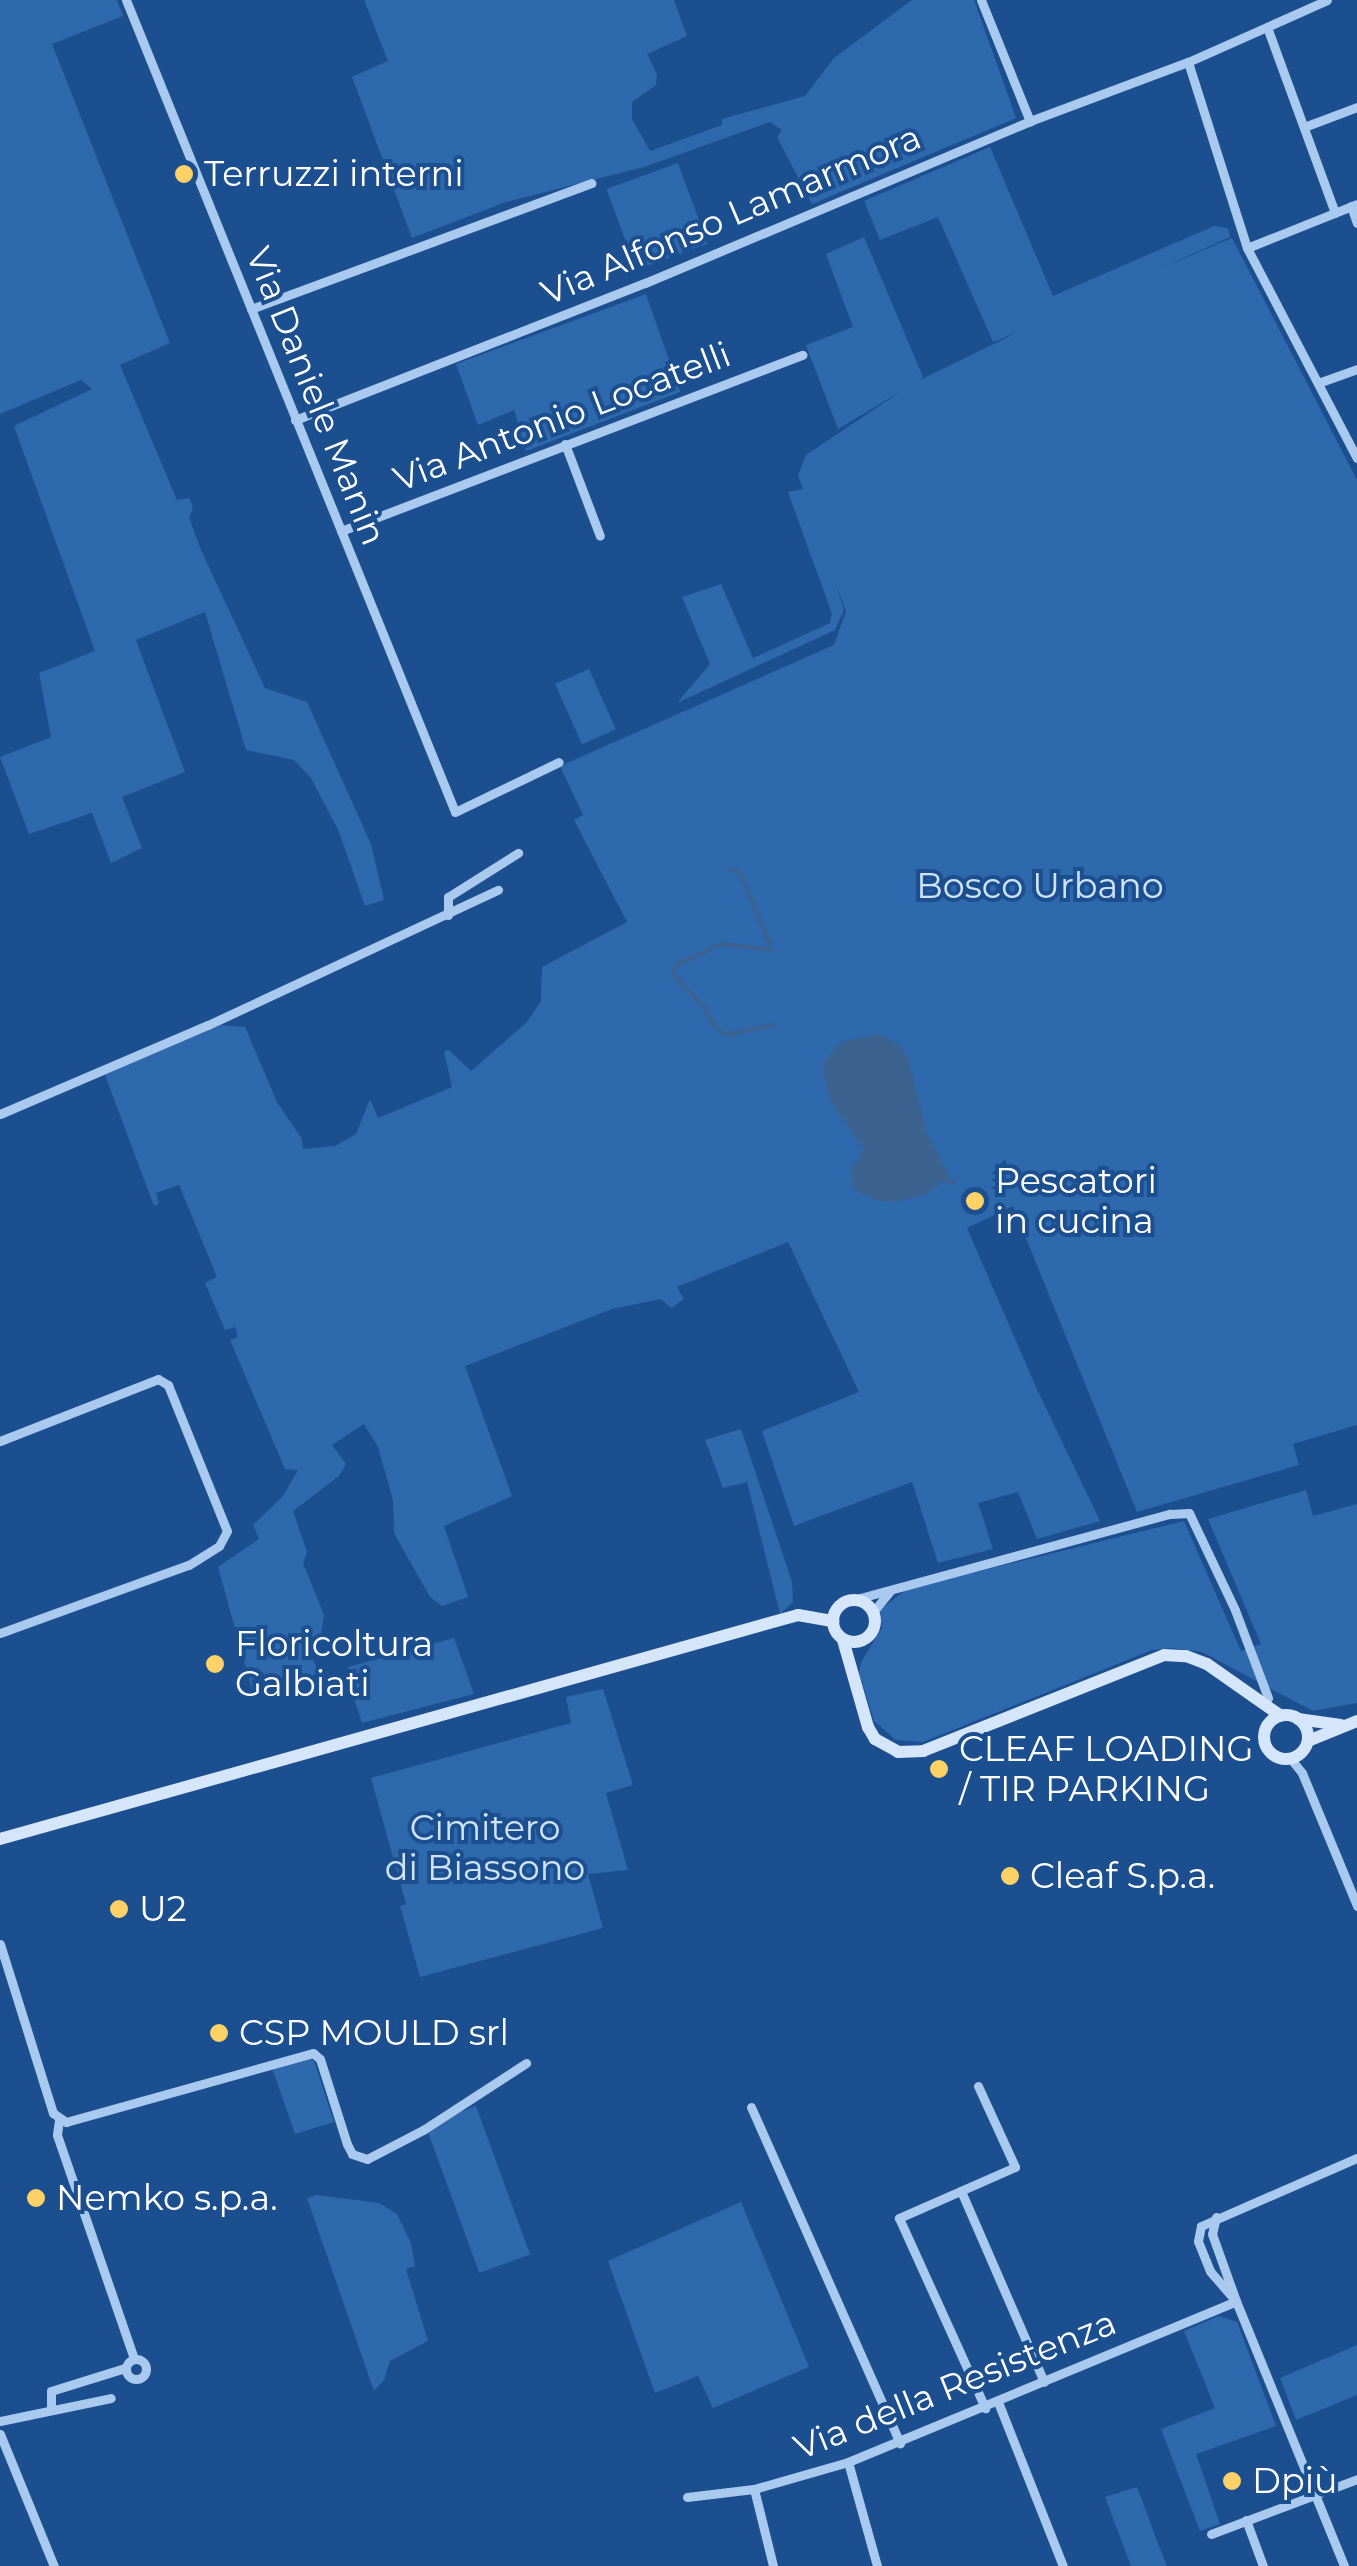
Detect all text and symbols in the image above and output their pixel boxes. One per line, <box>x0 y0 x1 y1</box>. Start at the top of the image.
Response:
street label: Via Alfonso Lamarmora <box>535 116 927 314</box>
place label: Terruzzi interni <box>204 153 464 195</box>
marker: Terruzzi interni <box>173 163 195 185</box>
street label: Via Daniele Manin <box>237 241 395 551</box>
street label: Via Antonio Locatelli <box>388 333 736 501</box>
park label: Bosco Urbano <box>916 865 1164 907</box>
place label: Pescatori in cucina <box>995 1160 1157 1242</box>
marker: Pescatori in cucina <box>964 1190 986 1212</box>
place label: Floricoltura Galbiati <box>235 1623 433 1705</box>
marker: Floricoltura Galbiati <box>204 1653 226 1675</box>
place label: CLEAF LOADING / TIR PARKING <box>959 1728 1253 1810</box>
marker: CLEAF LOADING / TIR PARKING <box>928 1758 950 1780</box>
park label: Cimitero di Biassono <box>385 1807 585 1889</box>
place label: Cleaf S.p.a. <box>1030 1855 1215 1897</box>
marker: Cleaf S.p.a. <box>999 1865 1021 1887</box>
place label: U2 <box>139 1888 187 1930</box>
marker: U2 <box>108 1898 130 1920</box>
place label: CSP MOULD srl <box>239 2012 509 2054</box>
marker: CSP MOULD srl <box>208 2022 230 2044</box>
place label: Nemko s.p.a. <box>56 2177 278 2219</box>
marker: Nemko s.p.a. <box>25 2187 47 2209</box>
street label: Via della Resistenza <box>788 2301 1122 2469</box>
place label: Dpiù <box>1252 2460 1338 2502</box>
marker: Dpiù <box>1221 2470 1243 2492</box>

